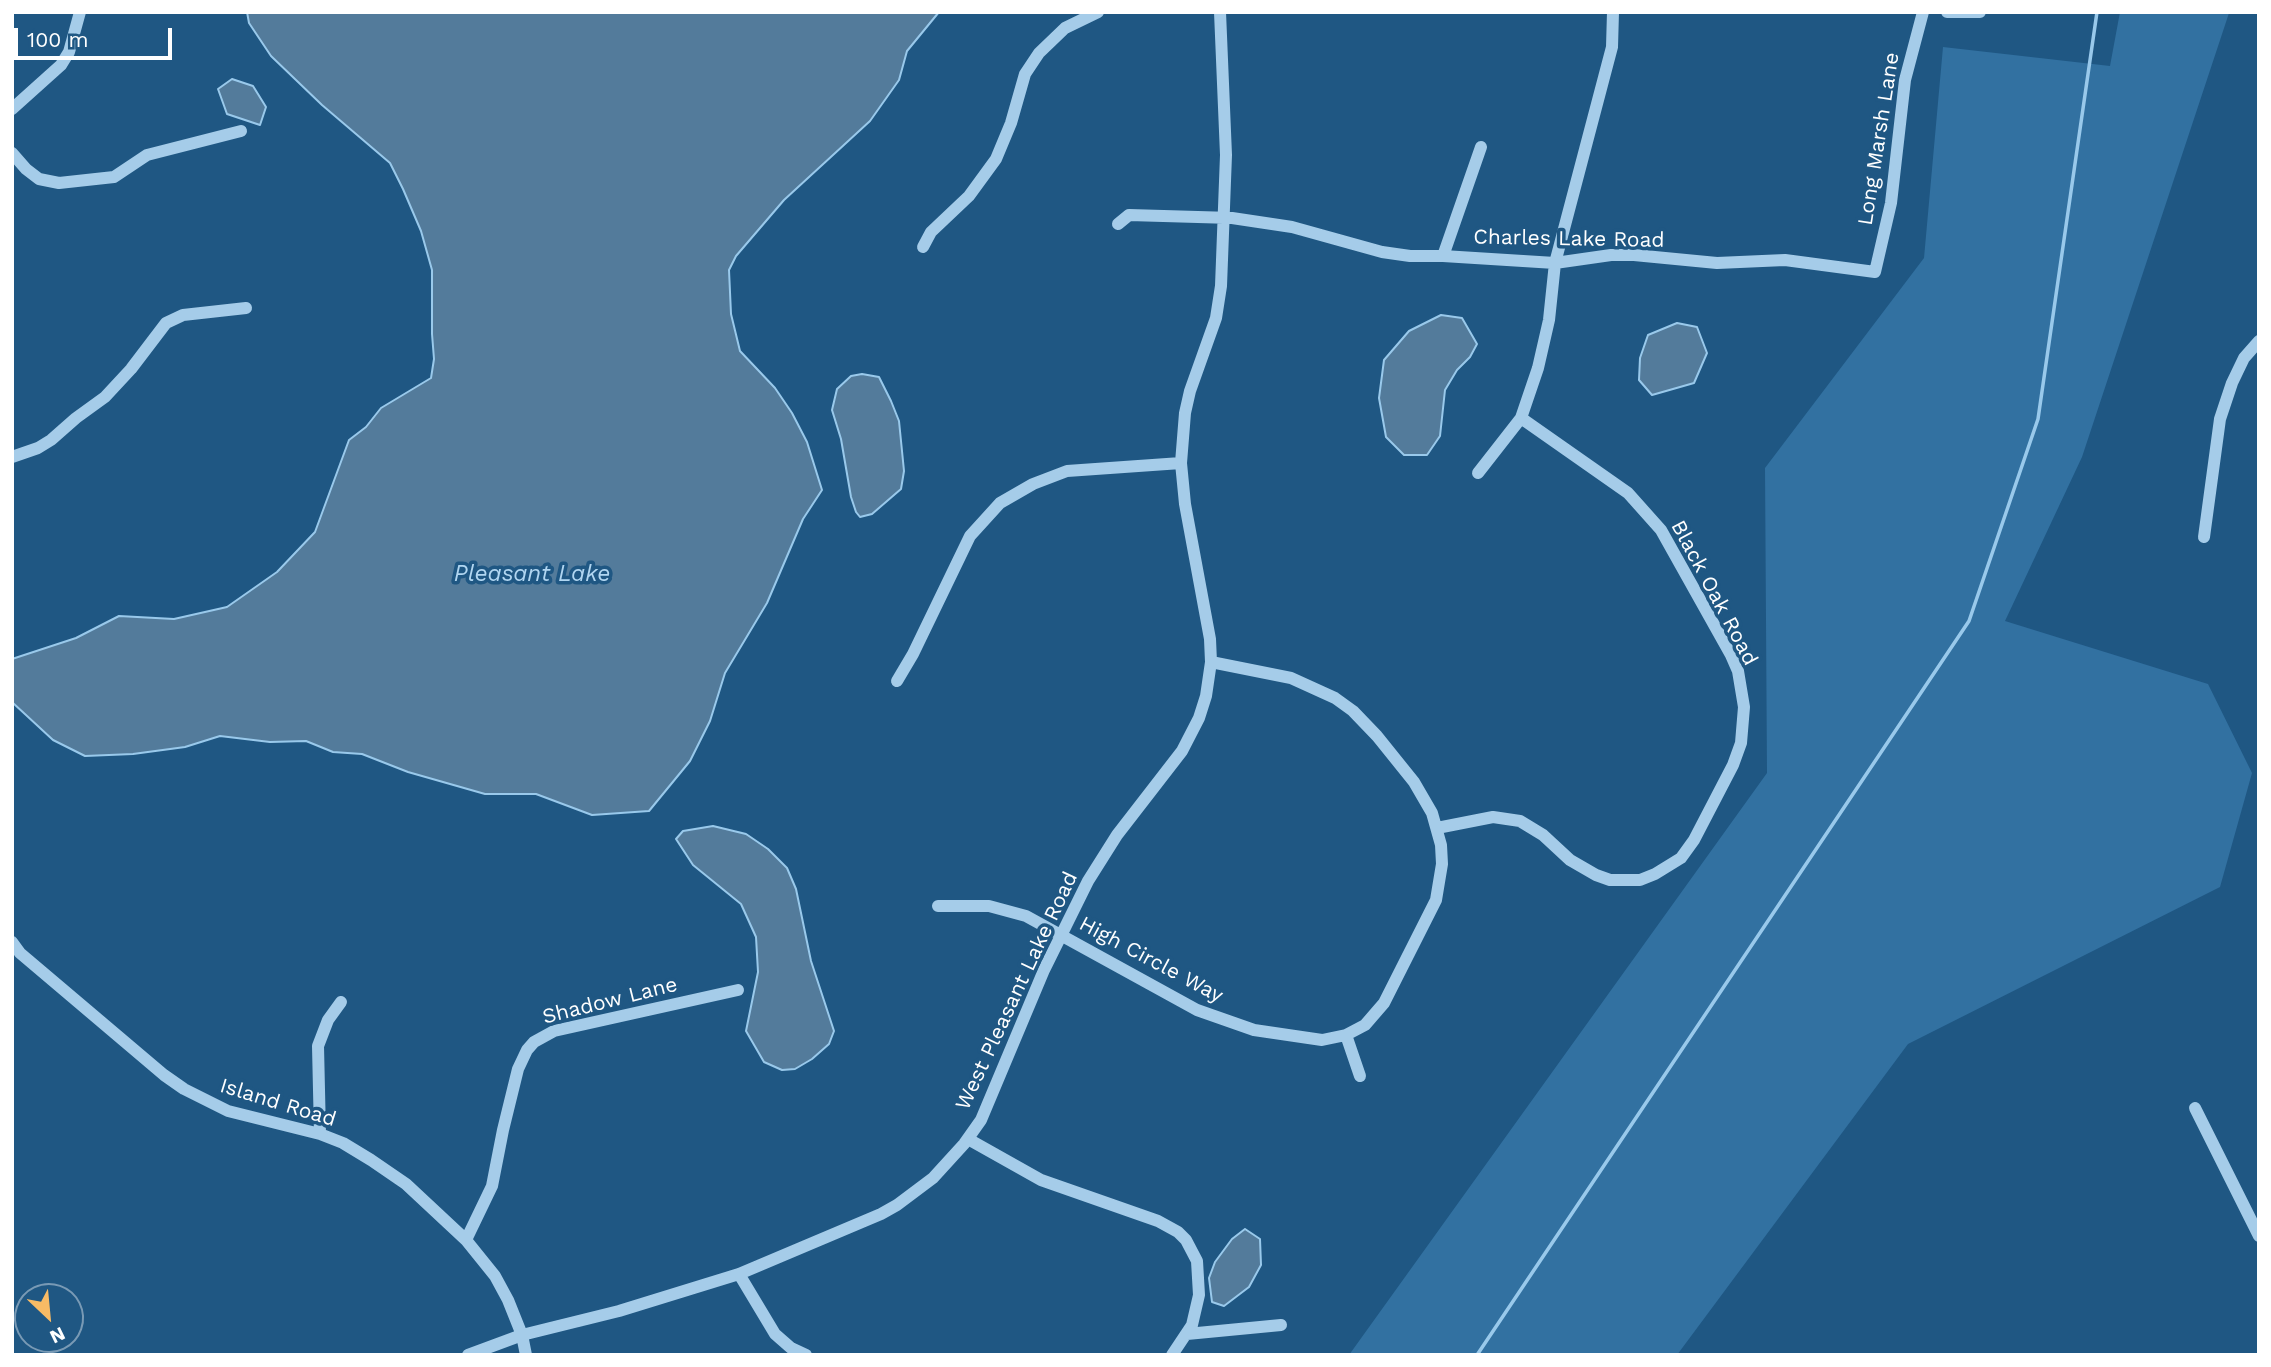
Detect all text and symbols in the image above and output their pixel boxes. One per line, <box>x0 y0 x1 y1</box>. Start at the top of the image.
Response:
scale bar <box>18 14 175 58</box>
text: 100 m <box>27 27 89 52</box>
street label: Long Marsh Lane <box>1853 51 1905 227</box>
street label: Charles Lake Road <box>1473 225 1665 253</box>
street label: Black Oak Road <box>1665 516 1763 670</box>
water label: Pleasant Lake <box>454 560 610 588</box>
street label: West Pleasant Lake Road <box>951 868 1083 1114</box>
street label: High Circle Way <box>1075 911 1227 1009</box>
street label: Shadow Lane <box>540 972 680 1030</box>
street label: Island Road <box>217 1073 339 1133</box>
north arrow <box>14 1283 84 1353</box>
text: N <box>46 1322 69 1349</box>

